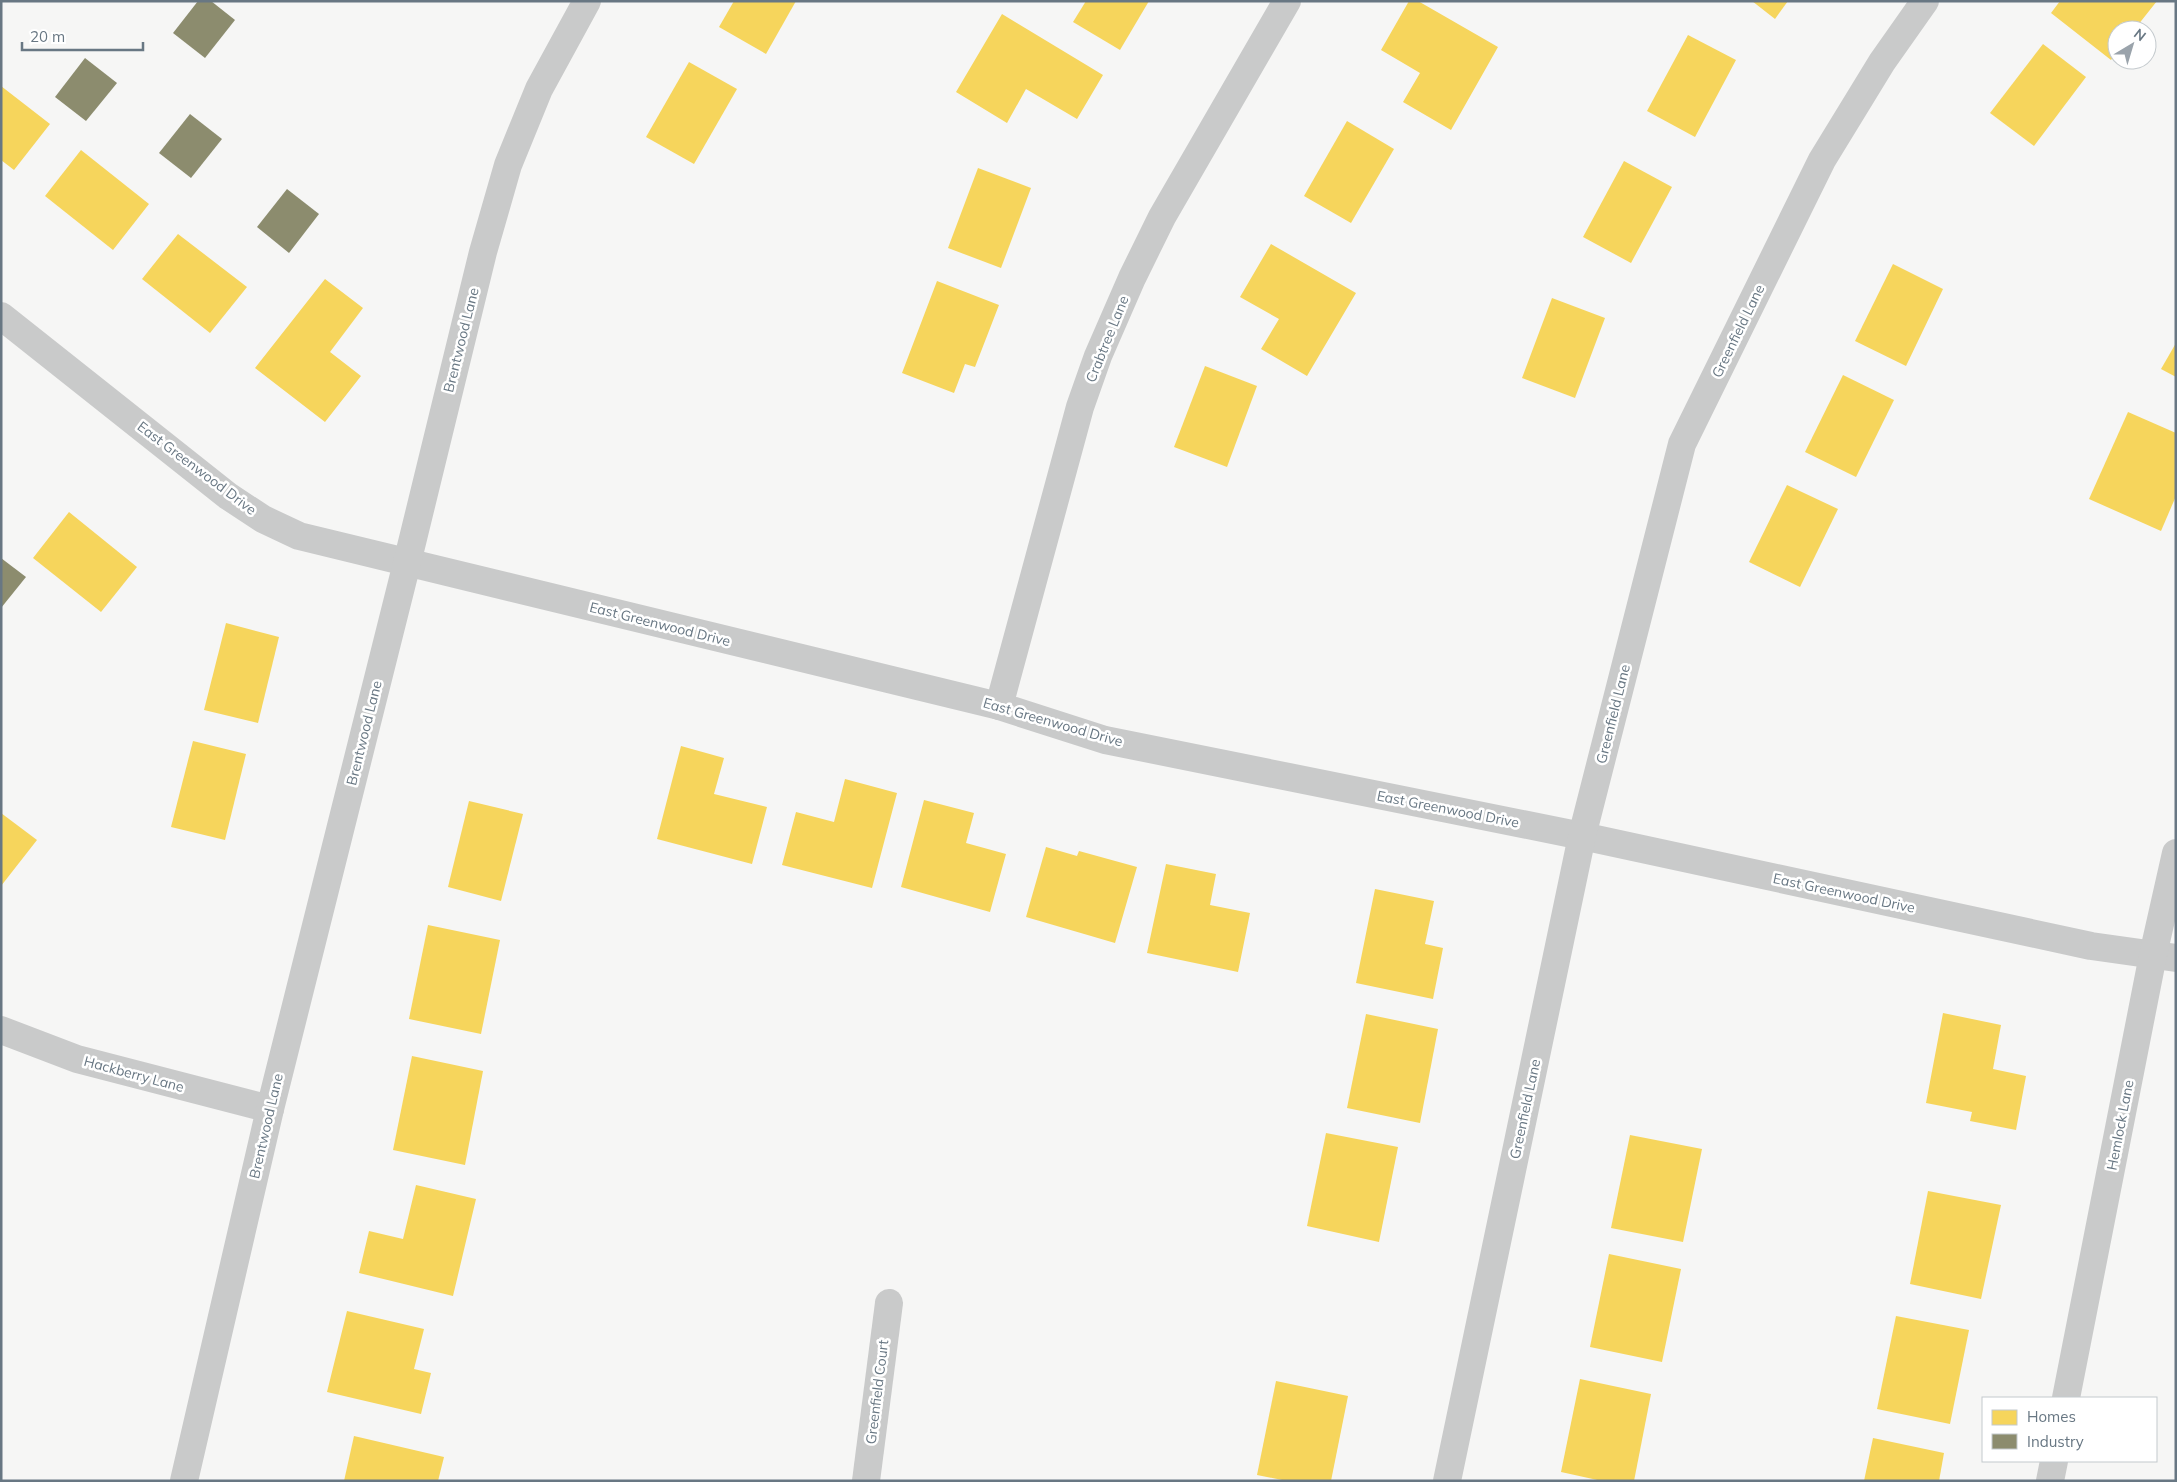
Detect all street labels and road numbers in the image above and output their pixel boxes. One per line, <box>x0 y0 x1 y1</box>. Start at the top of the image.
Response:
street label: Greenfield Lane <box>1708 281 1768 381</box>
street label: Brentwood Lane <box>439 286 483 394</box>
street label: Crabtree Lane <box>1081 293 1133 385</box>
street label: East Greenwood Drive <box>134 417 260 519</box>
street label: East Greenwood Drive <box>588 598 732 650</box>
street label: Greenfield Lane <box>1592 663 1634 765</box>
street label: Brentwood Lane <box>342 679 386 787</box>
street label: East Greenwood Drive <box>981 693 1125 751</box>
street label: East Greenwood Drive <box>1375 786 1521 832</box>
street label: East Greenwood Drive <box>1771 869 1917 917</box>
street label: Hackberry Lane <box>82 1052 186 1096</box>
street label: Greenfield Lane <box>1506 1057 1544 1161</box>
street label: Brentwood Lane <box>245 1072 287 1180</box>
street label: Hemlock Lane <box>2102 1078 2138 1172</box>
street label: Greenfield Court <box>862 1339 892 1445</box>

